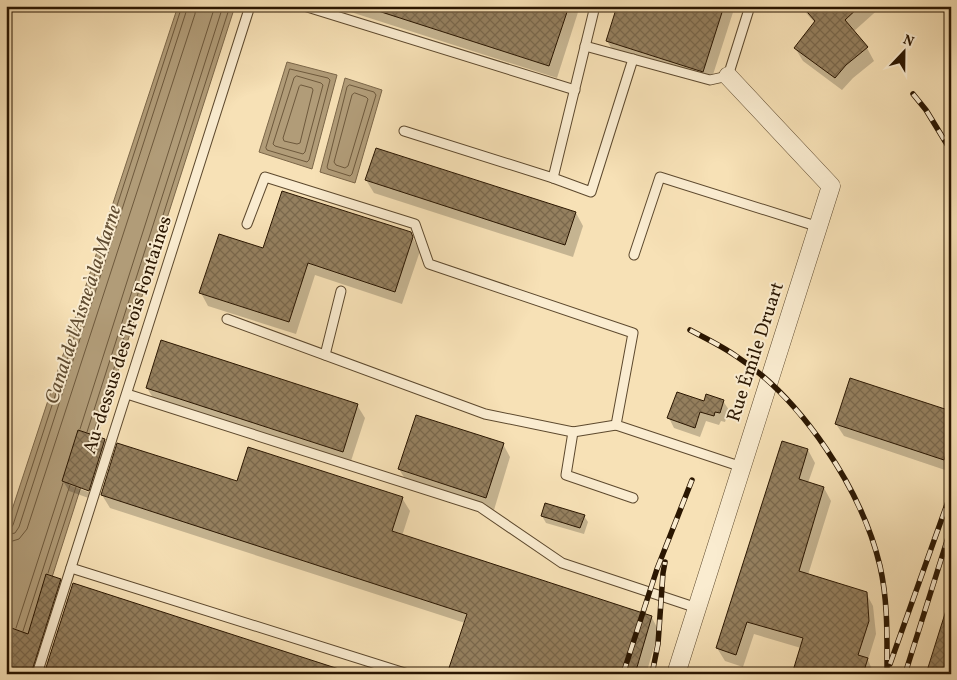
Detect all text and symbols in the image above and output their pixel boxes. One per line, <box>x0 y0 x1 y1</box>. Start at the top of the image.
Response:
north arrow <box>880 28 930 78</box>
text: N <box>900 31 917 52</box>
water label: Canal de l'Aisne à la Marne <box>39 201 130 408</box>
street label: Au-dessus des Trois Fontaines <box>77 213 179 457</box>
street label: Rue Émile Druart <box>721 278 791 425</box>

